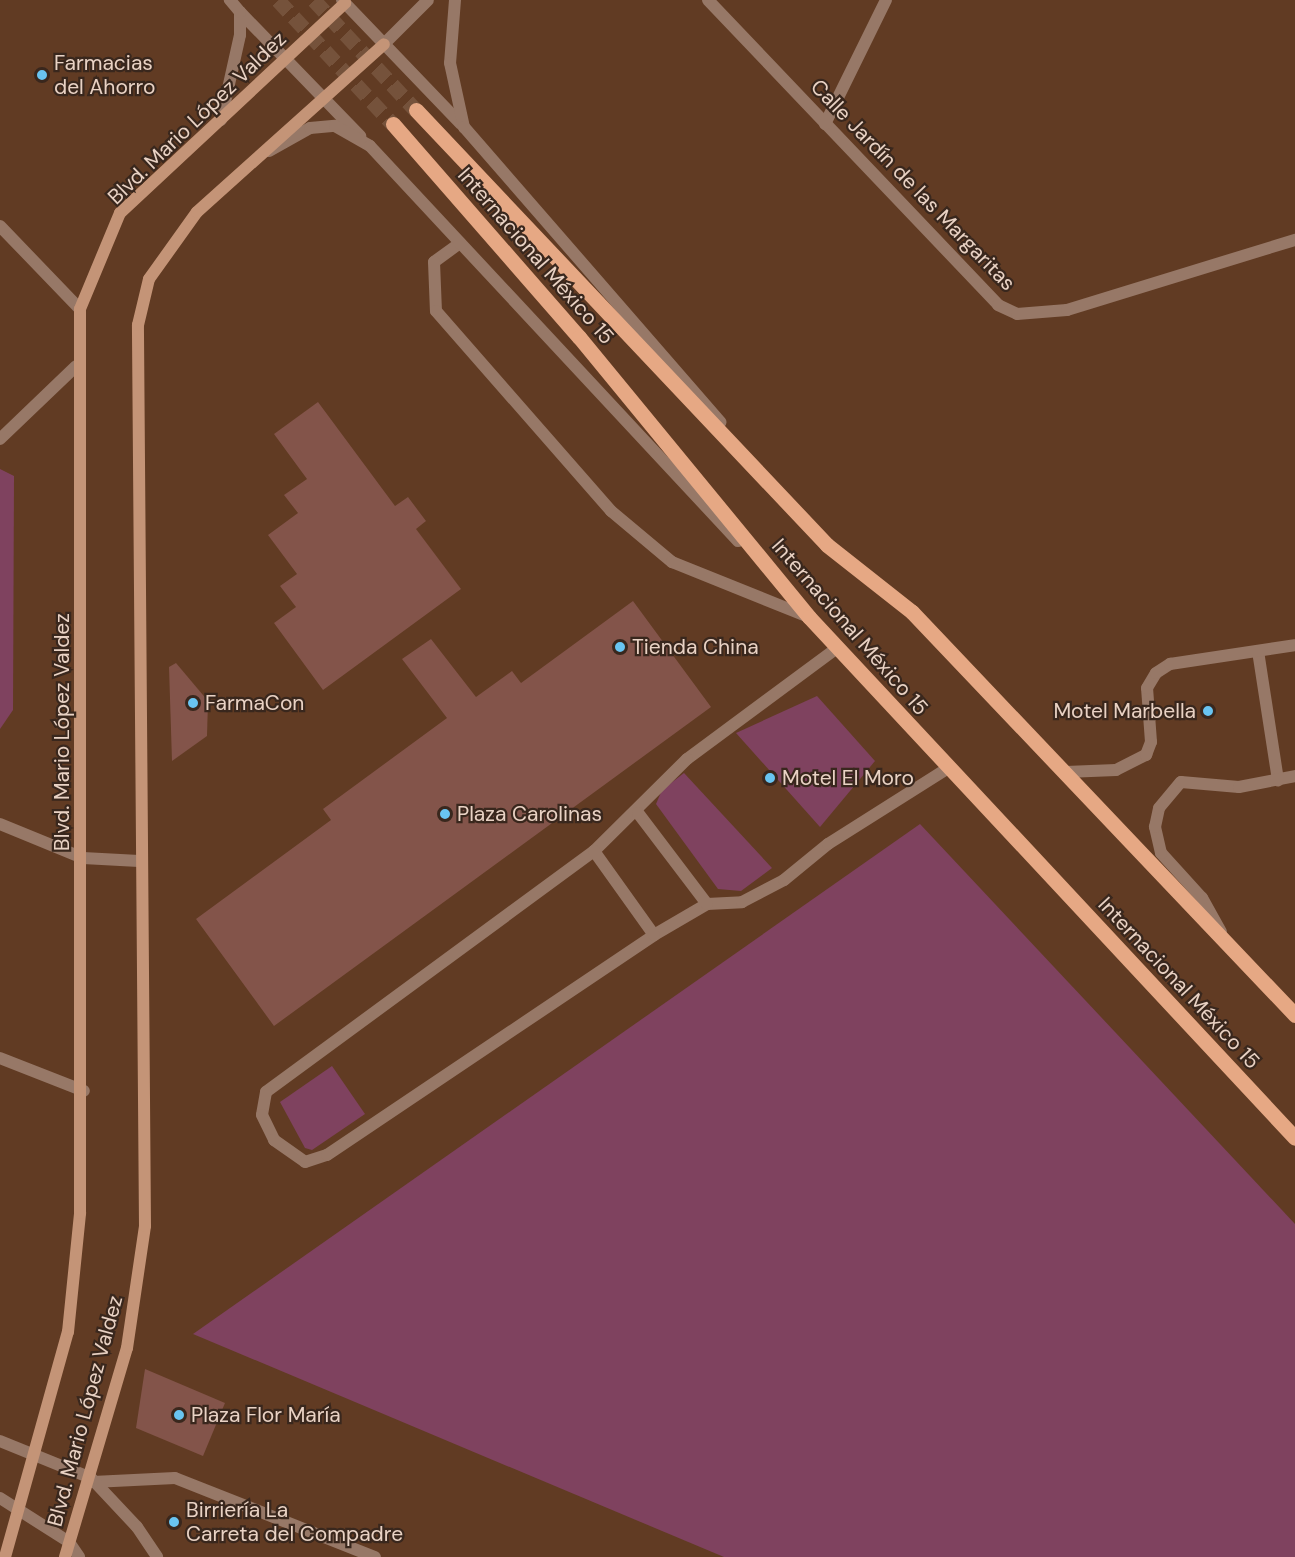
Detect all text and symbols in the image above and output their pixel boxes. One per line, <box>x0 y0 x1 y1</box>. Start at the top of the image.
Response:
street label: Blvd. Mario López Valdez <box>103 26 291 210</box>
place label: Farmacias del Ahorro <box>54 50 155 100</box>
marker: Farmacias del Ahorro <box>35 68 49 82</box>
street label: Calle Jardín de las Margaritas <box>805 74 1021 296</box>
street label: Internacional México 15 <box>453 163 619 349</box>
street label: Internacional México 15 <box>767 534 933 720</box>
street label: Blvd. Mario López Valdez <box>49 613 75 851</box>
place label: Tienda China <box>632 634 759 660</box>
marker: Tienda China <box>613 640 627 654</box>
place label: FarmaCon <box>205 690 304 716</box>
marker: FarmaCon <box>186 696 200 710</box>
place label: Motel Marbella <box>1053 698 1196 724</box>
marker: Motel Marbella <box>1201 704 1215 718</box>
place label: Motel El Moro <box>782 765 914 791</box>
marker: Motel El Moro <box>763 771 777 785</box>
place label: Plaza Carolinas <box>457 801 602 827</box>
marker: Plaza Carolinas <box>438 807 452 821</box>
street label: Internacional México 15 <box>1093 892 1265 1074</box>
street label: Blvd. Mario López Valdez <box>42 1293 128 1529</box>
place label: Plaza Flor María <box>191 1402 341 1428</box>
marker: Plaza Flor María <box>172 1408 186 1422</box>
place label: Birriería La Carreta del Compadre <box>186 1497 403 1547</box>
marker: Birriería La Carreta del Compadre <box>167 1515 181 1529</box>

